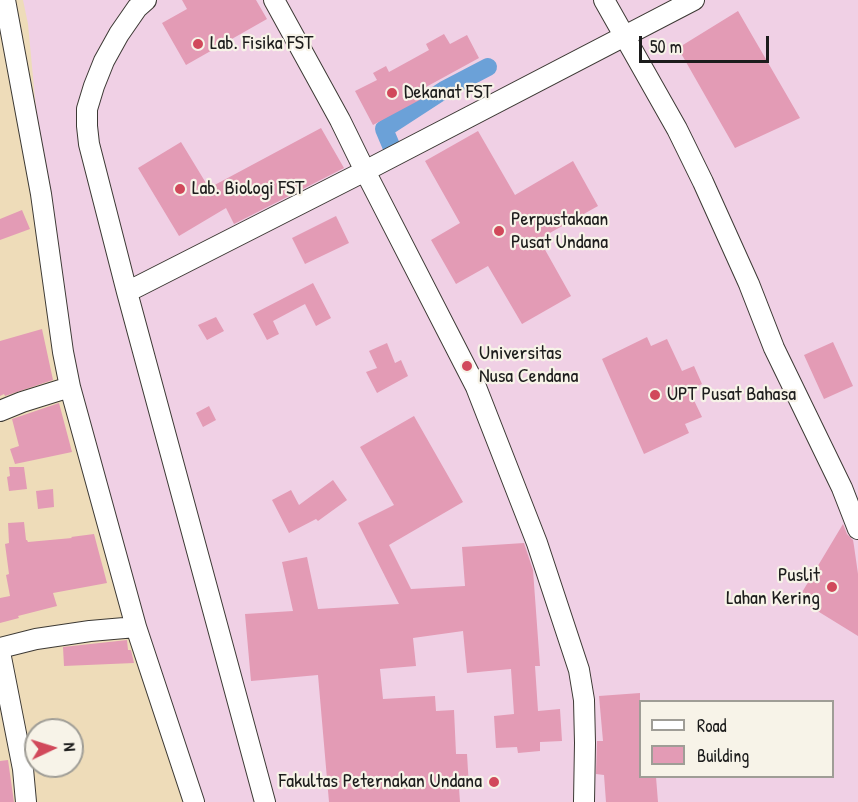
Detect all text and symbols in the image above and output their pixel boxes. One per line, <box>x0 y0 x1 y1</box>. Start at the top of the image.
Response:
scale bar <box>642 24 772 62</box>
place label: Lab. Fisika FST <box>210 32 313 56</box>
text: 50 m <box>650 34 682 59</box>
marker: Lab. Fisika FST <box>191 37 205 51</box>
place label: Dekanat FST <box>404 81 492 105</box>
marker: Dekanat FST <box>385 86 399 100</box>
place label: Lab. Biologi FST <box>192 177 304 201</box>
marker: Lab. Biologi FST <box>173 182 187 196</box>
place label: Perpustakaan Pusat Undana <box>511 208 608 255</box>
marker: Perpustakaan Pusat Undana <box>492 224 506 238</box>
place label: Universitas Nusa Cendana <box>479 342 578 389</box>
marker: Universitas Nusa Cendana <box>460 359 474 373</box>
place label: UPT Pusat Bahasa <box>667 383 796 407</box>
marker: UPT Pusat Bahasa <box>648 388 662 402</box>
place label: Puslit Lahan Kering <box>726 564 820 611</box>
marker: Puslit Lahan Kering <box>825 580 839 594</box>
legend <box>639 700 834 778</box>
text: Road <box>697 713 727 738</box>
north arrow <box>24 718 84 778</box>
text: N <box>59 742 81 752</box>
text: Building <box>697 743 749 768</box>
place label: Fakultas Peternakan Undana <box>279 770 482 794</box>
marker: Fakultas Peternakan Undana <box>487 775 501 789</box>

